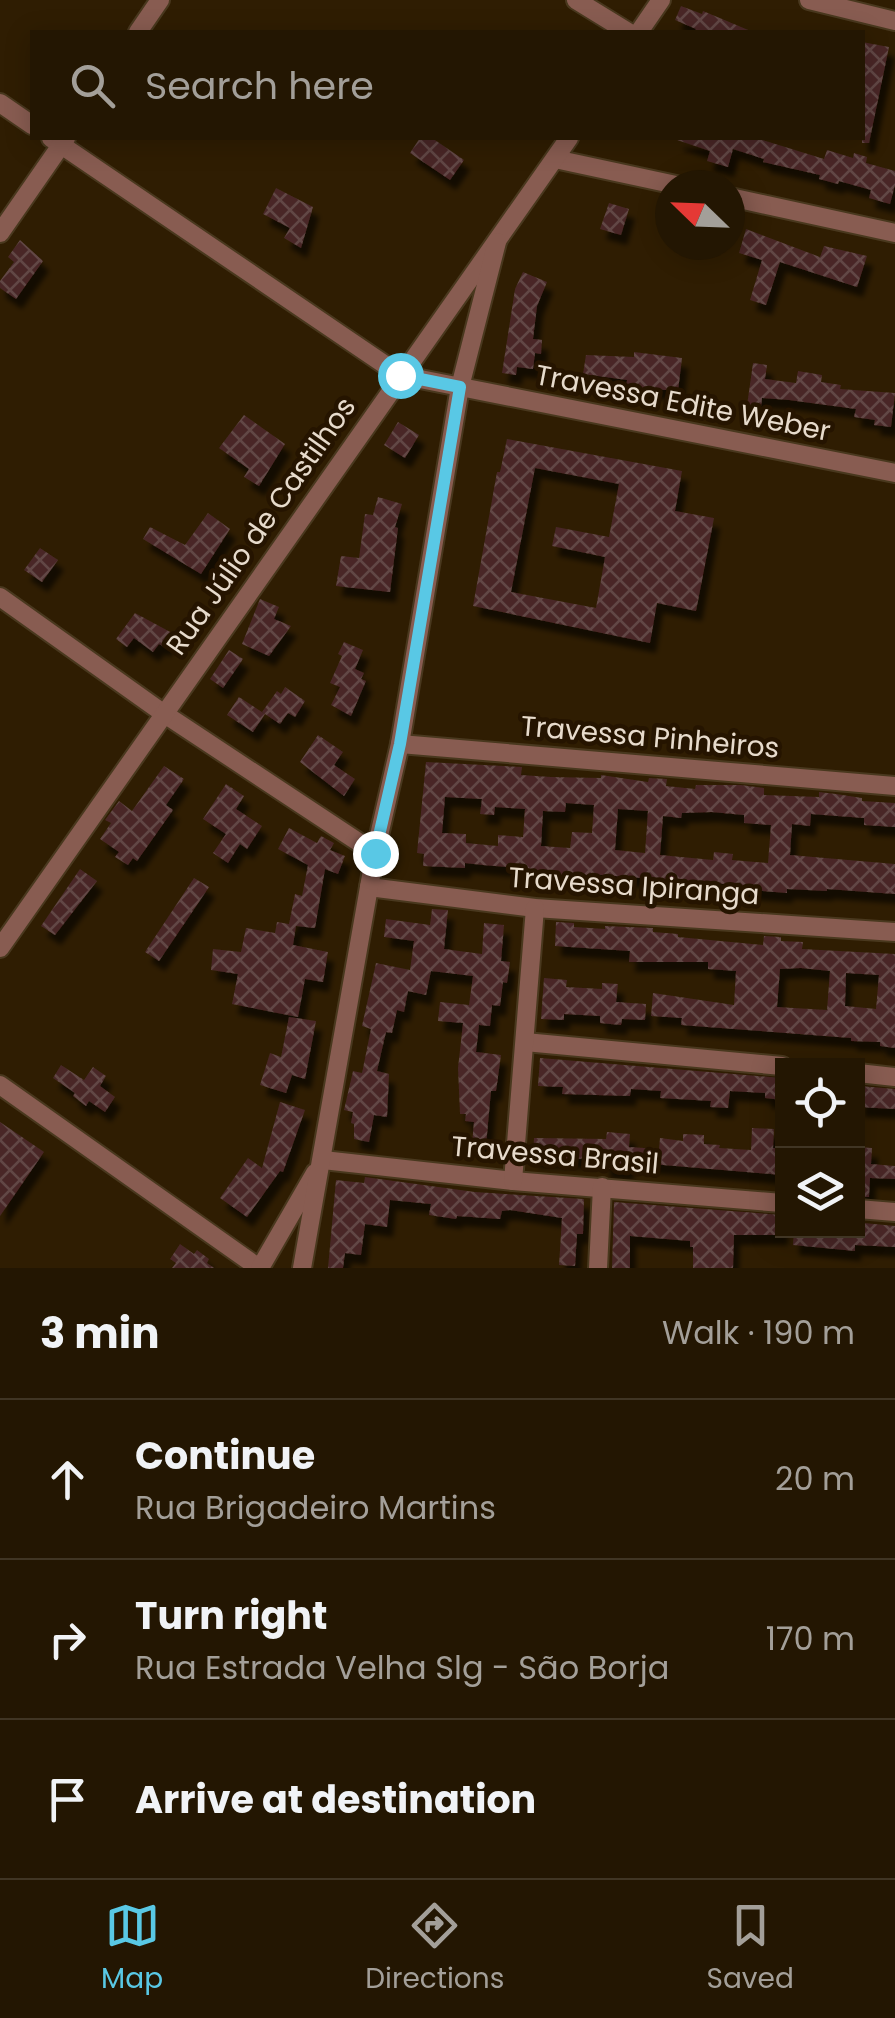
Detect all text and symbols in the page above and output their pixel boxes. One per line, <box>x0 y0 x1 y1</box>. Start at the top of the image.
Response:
search box <box>30 30 865 140</box>
icon: search <box>65 58 120 113</box>
text: Search here <box>145 59 374 112</box>
north arrow <box>655 170 745 260</box>
route start <box>378 353 424 399</box>
street label: Travessa Edite Weber <box>532 355 834 451</box>
street label: Rua Júlio de Castilhos <box>157 389 365 663</box>
street label: Travessa Pinheiros <box>519 706 781 768</box>
route end <box>353 831 399 877</box>
street label: Travessa Ipiranga <box>507 858 761 914</box>
map controls <box>775 1058 865 1238</box>
button: locate <box>775 1058 865 1148</box>
street label: Travessa Brasil <box>450 1127 660 1183</box>
button: layers <box>775 1148 865 1238</box>
text: 3 min <box>40 1304 160 1363</box>
text: Walk · 190 m <box>662 1310 855 1355</box>
text: Continue <box>135 1429 315 1482</box>
icon: ahead <box>40 1452 95 1507</box>
text: 20 m <box>775 1456 855 1501</box>
text: Rua Brigadeiro Martins <box>135 1485 496 1530</box>
text: Turn right <box>135 1589 327 1642</box>
icon: right <box>40 1612 95 1667</box>
text: 170 m <box>766 1616 855 1661</box>
text: Rua Estrada Velha Slg - São Borja <box>135 1645 669 1690</box>
icon: arrive <box>40 1772 95 1827</box>
text: Arrive at destination <box>135 1773 536 1826</box>
tab: Map <box>101 1898 163 2000</box>
tab: Directions <box>365 1898 504 2000</box>
tab: Saved <box>707 1898 794 2000</box>

